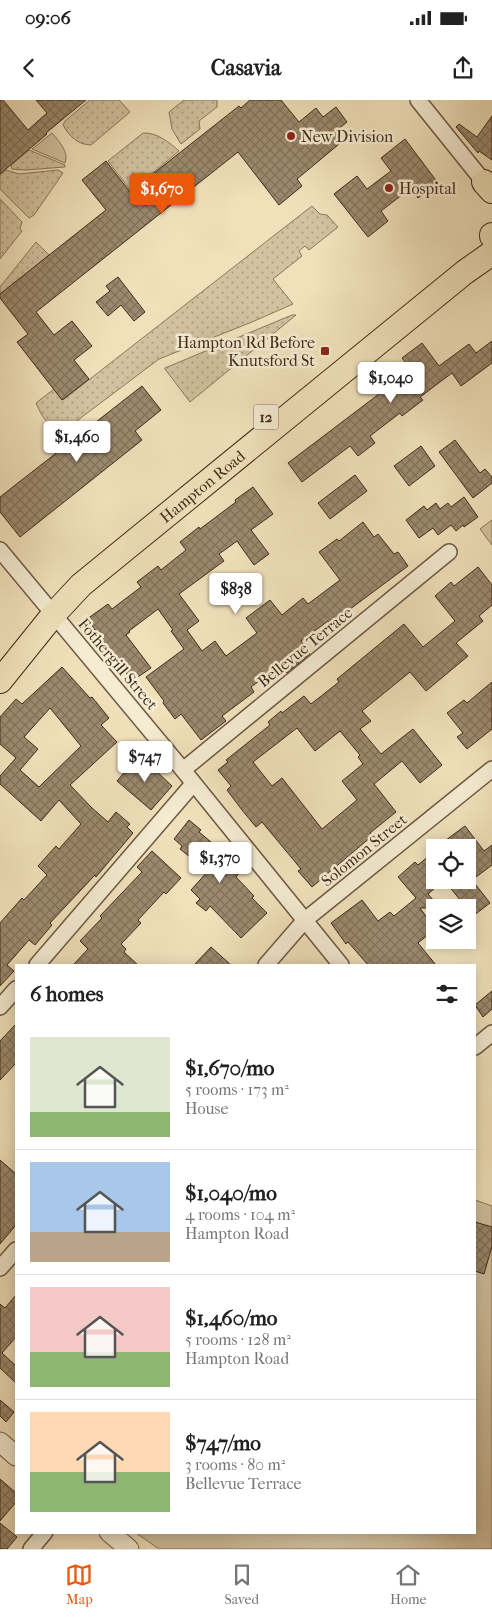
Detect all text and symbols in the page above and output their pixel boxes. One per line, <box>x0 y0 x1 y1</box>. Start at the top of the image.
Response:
text: 09:06 <box>25 7 71 29</box>
icon: back <box>15 54 43 82</box>
icon: share <box>449 54 477 82</box>
text: Casavia <box>211 55 281 81</box>
place label: New Division <box>301 127 394 146</box>
marker: New Division <box>285 130 297 142</box>
pin: $1,670 <box>121 172 203 215</box>
text: $1,670 <box>141 179 183 198</box>
place label: Hospital <box>399 179 457 198</box>
marker: Hospital <box>383 182 395 194</box>
place label: Hampton Rd Before Knutsford St <box>177 333 315 370</box>
marker: Hampton Rd Before Knutsford St <box>319 345 331 357</box>
pin: $1,040 <box>350 362 432 404</box>
text: $1,040 <box>369 368 413 387</box>
road number: 12 <box>254 404 278 430</box>
pin: $1,460 <box>36 420 118 463</box>
text: $1,460 <box>54 427 100 446</box>
street label: Hampton Road <box>156 446 249 527</box>
pin: $838 <box>206 572 266 615</box>
text: $838 <box>220 579 252 598</box>
street label: Bellevue Terrace <box>254 603 356 691</box>
street label: Fothergill Street <box>74 614 162 714</box>
pin: $747 <box>115 740 175 783</box>
text: $747 <box>129 747 161 766</box>
street label: Solomon Street <box>317 809 411 890</box>
map controls <box>426 839 476 949</box>
button: locate <box>426 839 476 889</box>
pin: $1,370 <box>179 842 261 884</box>
text: $1,370 <box>200 848 240 867</box>
button: layers <box>426 899 476 949</box>
icon: filters <box>433 980 461 1008</box>
text: 6 homes <box>30 982 104 1006</box>
text: $1,670/mo <box>185 1056 274 1080</box>
icon: home <box>70 1057 130 1117</box>
text: 5 rooms · 173 m² <box>185 1080 289 1099</box>
text: House <box>185 1099 228 1118</box>
text: $1,040/mo <box>185 1181 277 1205</box>
icon: home <box>70 1182 130 1242</box>
text: 4 rooms · 104 m² <box>185 1205 295 1224</box>
text: Hampton Road <box>185 1224 289 1243</box>
text: $1,460/mo <box>185 1306 277 1330</box>
icon: home <box>70 1307 130 1367</box>
text: 5 rooms · 128 m² <box>185 1330 291 1349</box>
text: Hampton Road <box>185 1349 289 1368</box>
text: $747/mo <box>185 1431 261 1455</box>
icon: home <box>70 1432 130 1492</box>
text: 3 rooms · 80 m² <box>185 1455 285 1474</box>
text: Bellevue Terrace <box>185 1474 301 1493</box>
tab: Map <box>65 1561 93 1608</box>
tab: Saved <box>224 1561 259 1608</box>
tab: Home <box>390 1561 427 1608</box>

